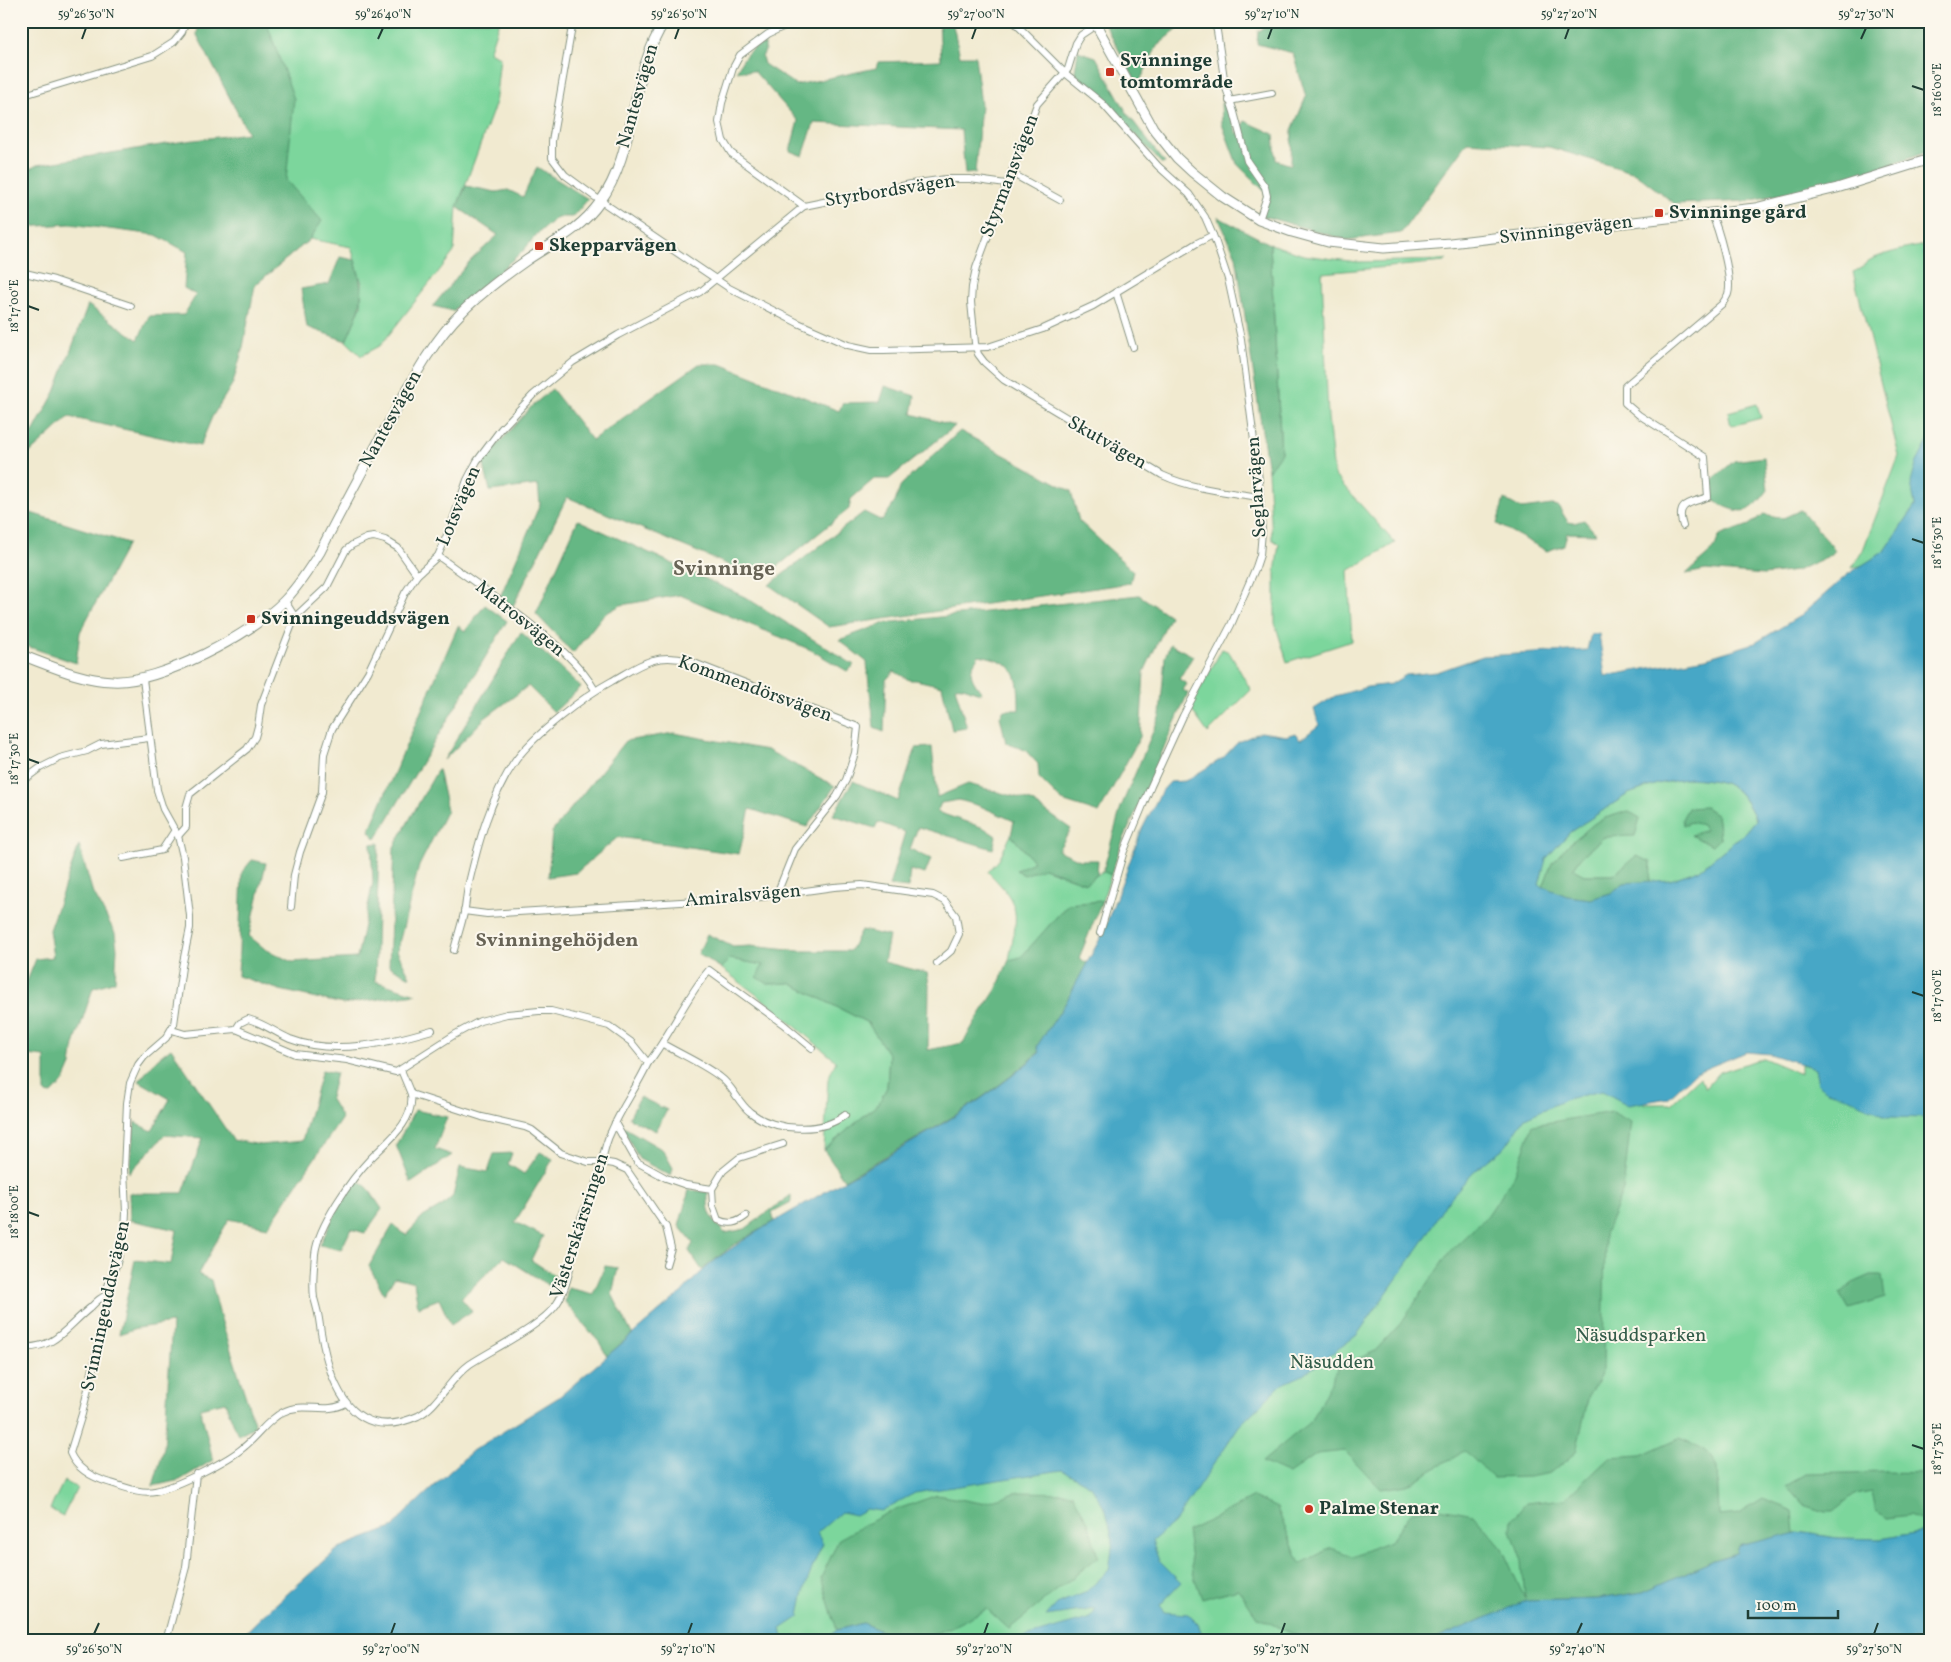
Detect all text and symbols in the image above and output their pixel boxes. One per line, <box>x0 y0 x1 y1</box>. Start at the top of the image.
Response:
text: 59°26'30"N <box>58 7 114 23</box>
text: 59°26'40"N <box>355 7 411 23</box>
text: 59°26'50"N <box>651 7 707 23</box>
text: 59°27'00"N <box>947 7 1005 23</box>
text: 59°27'10"N <box>1245 7 1300 23</box>
text: 59°27'20"N <box>1541 7 1597 23</box>
text: 59°27'30"N <box>1838 7 1894 23</box>
street label: Nantesvägen <box>611 41 665 151</box>
place label: Svinninge tomtområde <box>1120 48 1233 96</box>
text: 18°16'00"E <box>1930 63 1946 117</box>
marker: Svinninge tomtområde <box>1104 66 1116 78</box>
street label: Styrmansvägen <box>975 111 1045 241</box>
street label: Styrbordsvägen <box>823 168 957 214</box>
place label: Svinninge gård <box>1669 200 1807 226</box>
marker: Svinninge gård <box>1653 207 1665 219</box>
street label: Svinningevägen <box>1498 209 1634 251</box>
place label: Skepparvägen <box>549 233 677 259</box>
marker: Skepparvägen <box>533 240 545 252</box>
text: 18°17'00"E <box>7 279 23 333</box>
street label: Nantesvägen <box>354 366 428 472</box>
street label: Skutvägen <box>1062 410 1152 476</box>
street label: Seglarvägen <box>1240 435 1274 539</box>
street label: Lotsvägen <box>430 462 488 550</box>
text: 18°16'30"E <box>1930 517 1946 569</box>
district label: Svinninge <box>673 555 775 584</box>
street label: Matrosvägen <box>469 575 571 663</box>
place label: Svinningeuddsvägen <box>261 606 450 632</box>
marker: Svinningeuddsvägen <box>245 613 257 625</box>
street label: Kommendörsvägen <box>674 649 836 729</box>
text: 18°17'30"E <box>7 733 23 785</box>
street label: Amiralsvägen <box>684 878 802 914</box>
district label: Svinningehöjden <box>475 927 639 955</box>
text: 18°17'00"E <box>1930 969 1946 1023</box>
street label: Västerskärsringen <box>544 1150 616 1302</box>
text: 18°18'00"E <box>7 1185 23 1239</box>
street label: Svinningeuddsvägen <box>75 1218 137 1394</box>
park label: Näsuddsparken <box>1576 1323 1706 1349</box>
park label: Näsudden <box>1290 1350 1374 1376</box>
text: 18°17'30"E <box>1930 1423 1946 1475</box>
place label: Palme Stenar <box>1319 1496 1439 1522</box>
marker: Palme Stenar <box>1303 1503 1315 1515</box>
scale bar <box>1748 1587 1838 1619</box>
text: 100 m <box>1756 1596 1796 1617</box>
text: 59°26'50"N <box>66 1642 122 1658</box>
text: 59°27'00"N <box>362 1642 420 1658</box>
text: 59°27'10"N <box>661 1642 716 1658</box>
text: 59°27'20"N <box>956 1642 1012 1658</box>
text: 59°27'30"N <box>1253 1642 1309 1658</box>
text: 59°27'40"N <box>1549 1642 1605 1658</box>
text: 59°27'50"N <box>1846 1642 1902 1658</box>

